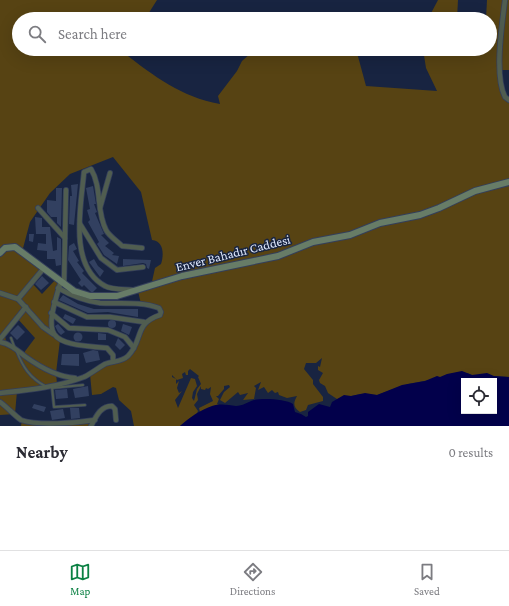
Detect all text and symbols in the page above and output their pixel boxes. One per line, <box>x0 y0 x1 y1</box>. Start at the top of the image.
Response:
search box <box>12 12 497 56</box>
icon: search <box>26 23 48 45</box>
text: Search here <box>58 26 127 42</box>
street label: Enver Bahadır Caddesi <box>174 231 292 275</box>
map controls <box>461 378 497 414</box>
button: locate <box>461 378 497 414</box>
text: Nearby <box>16 443 68 462</box>
text: 0 results <box>448 445 493 460</box>
tab: Map <box>69 561 91 597</box>
tab: Directions <box>230 561 275 597</box>
tab: Saved <box>414 561 440 597</box>

